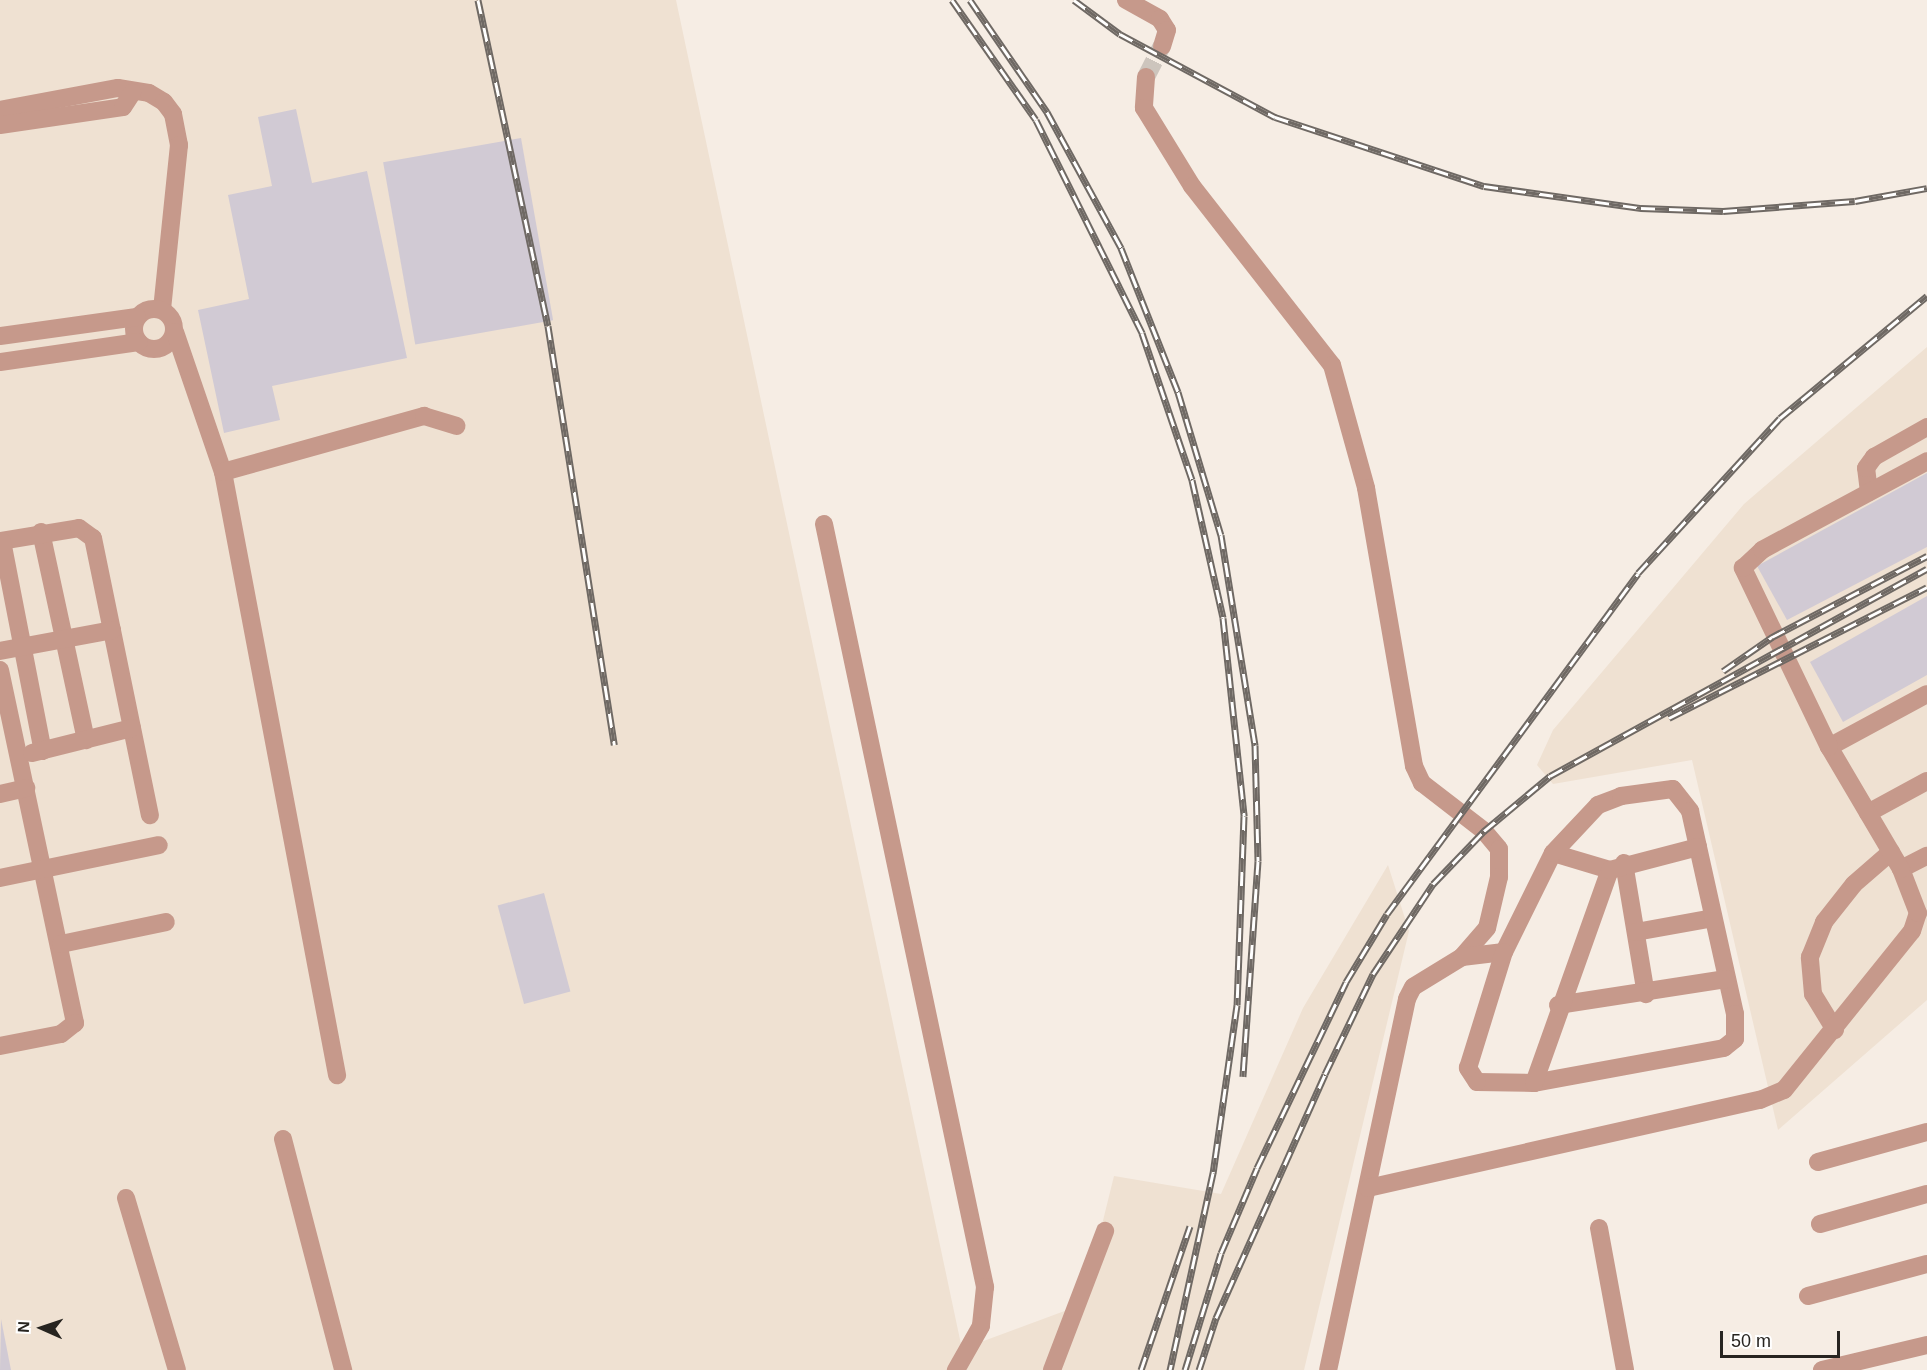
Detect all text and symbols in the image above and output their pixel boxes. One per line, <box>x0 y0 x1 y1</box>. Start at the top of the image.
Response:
north arrow <box>12 1298 72 1358</box>
scale bar <box>1723 1319 1843 1357</box>
text: N <box>15 1321 32 1333</box>
text: 50 m <box>1731 1331 1771 1351</box>

